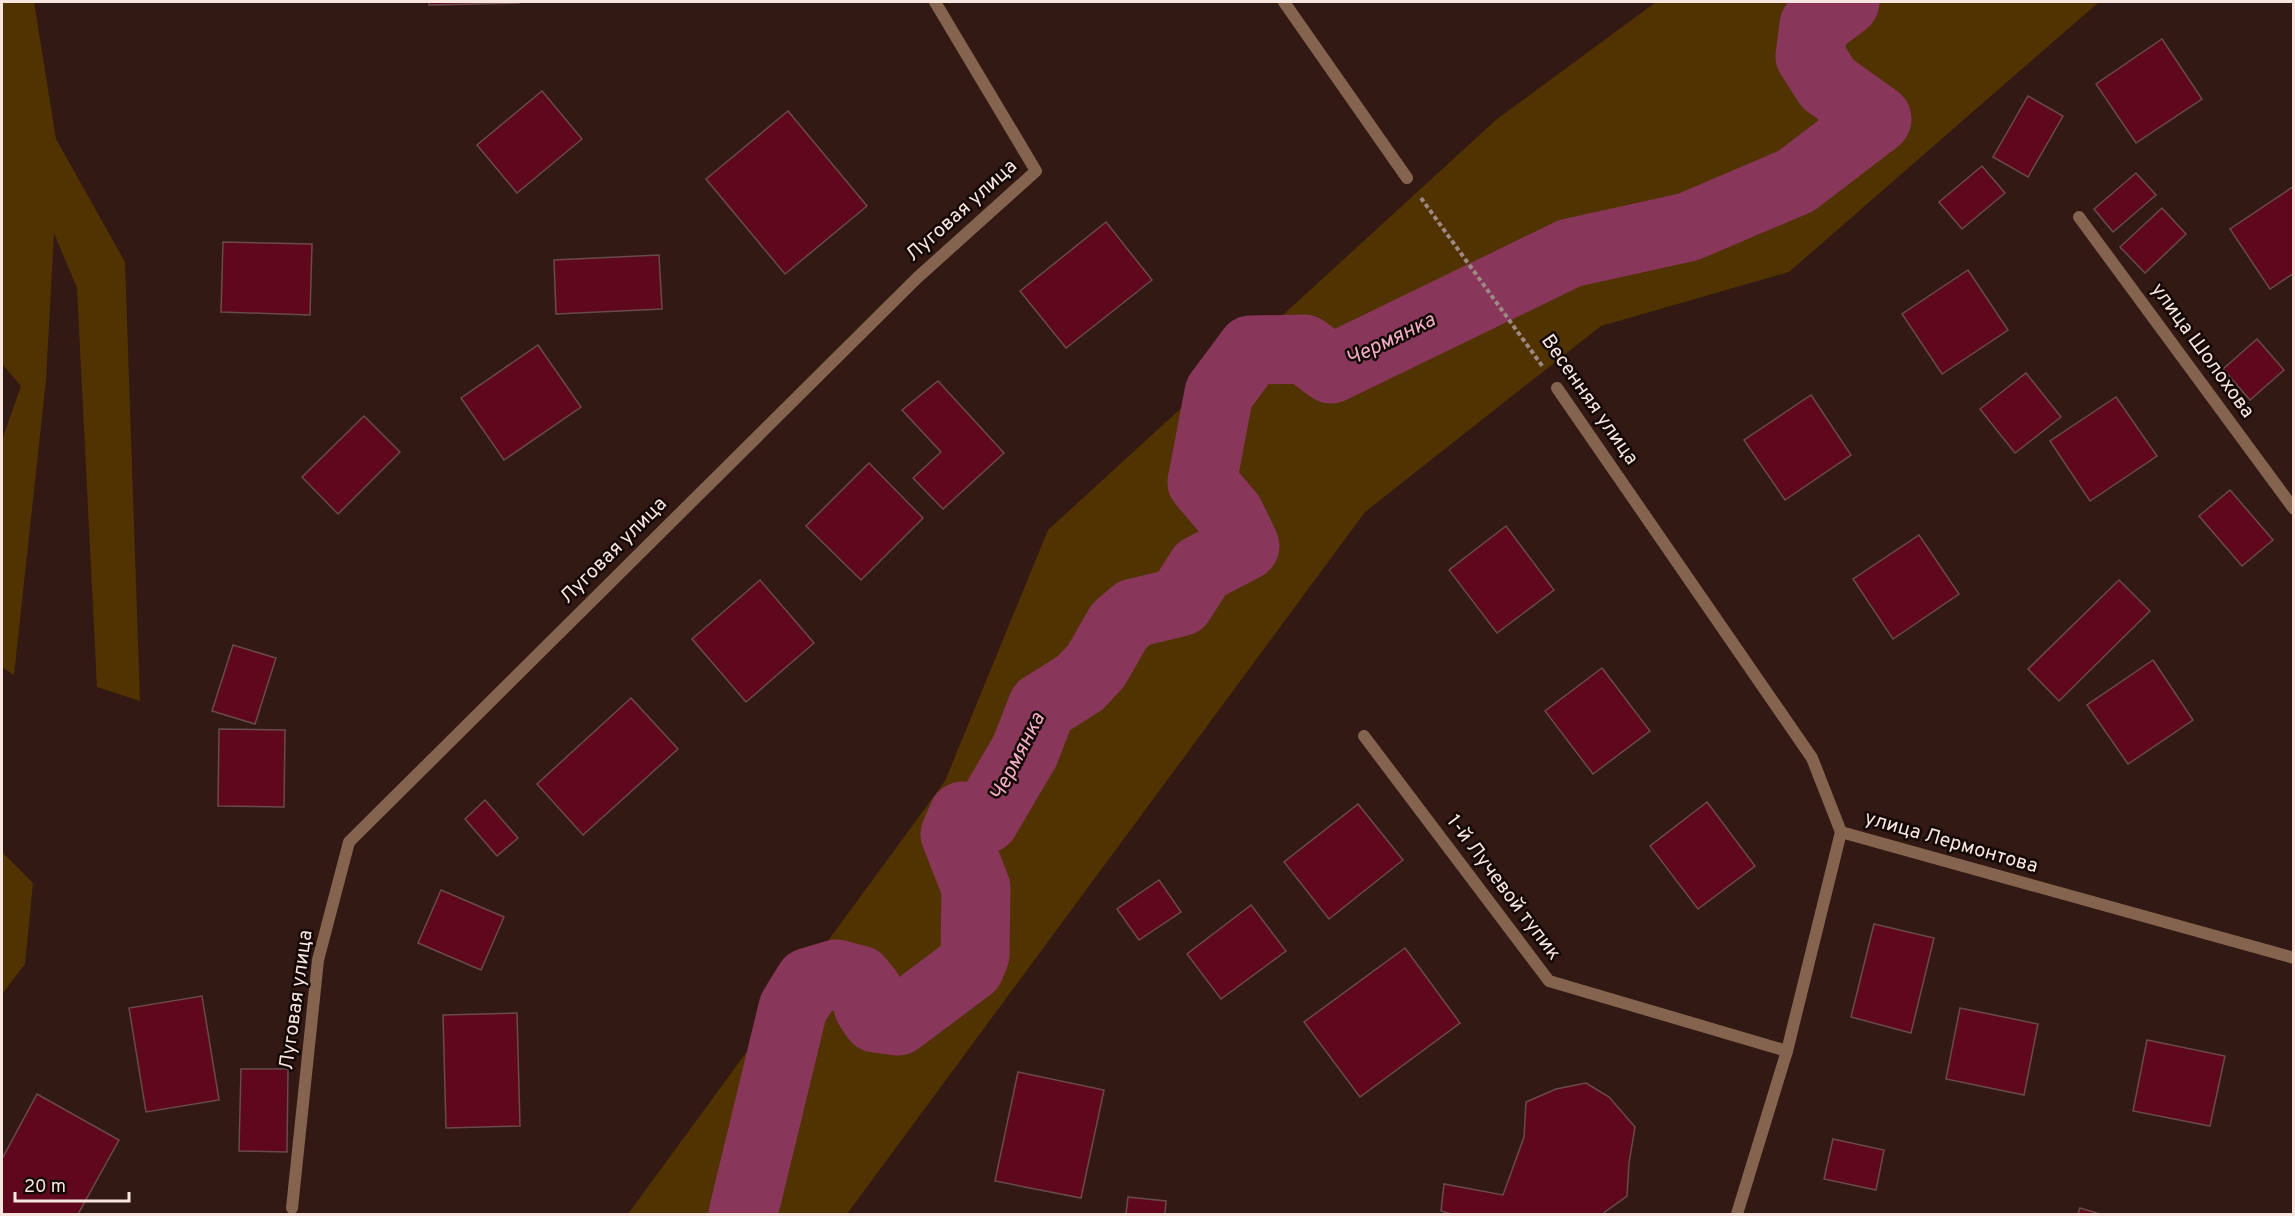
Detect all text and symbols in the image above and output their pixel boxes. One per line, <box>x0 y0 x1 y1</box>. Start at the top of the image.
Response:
street label: Луговая улица <box>901 154 1023 268</box>
street label: улица Шолохова <box>2144 278 2260 424</box>
water label: Чермянка <box>1342 307 1440 373</box>
street label: Весенняя улица <box>1534 330 1644 470</box>
street label: Луговая улица <box>555 492 673 610</box>
water label: Чермянка <box>984 708 1052 806</box>
street label: улица Лермонтова <box>1861 806 2041 880</box>
street label: 1-й Лучевой тупик <box>1440 810 1566 966</box>
street label: Луговая улица <box>274 928 320 1072</box>
scale bar <box>15 1165 129 1203</box>
text: 20 m <box>24 1176 66 1199</box>

